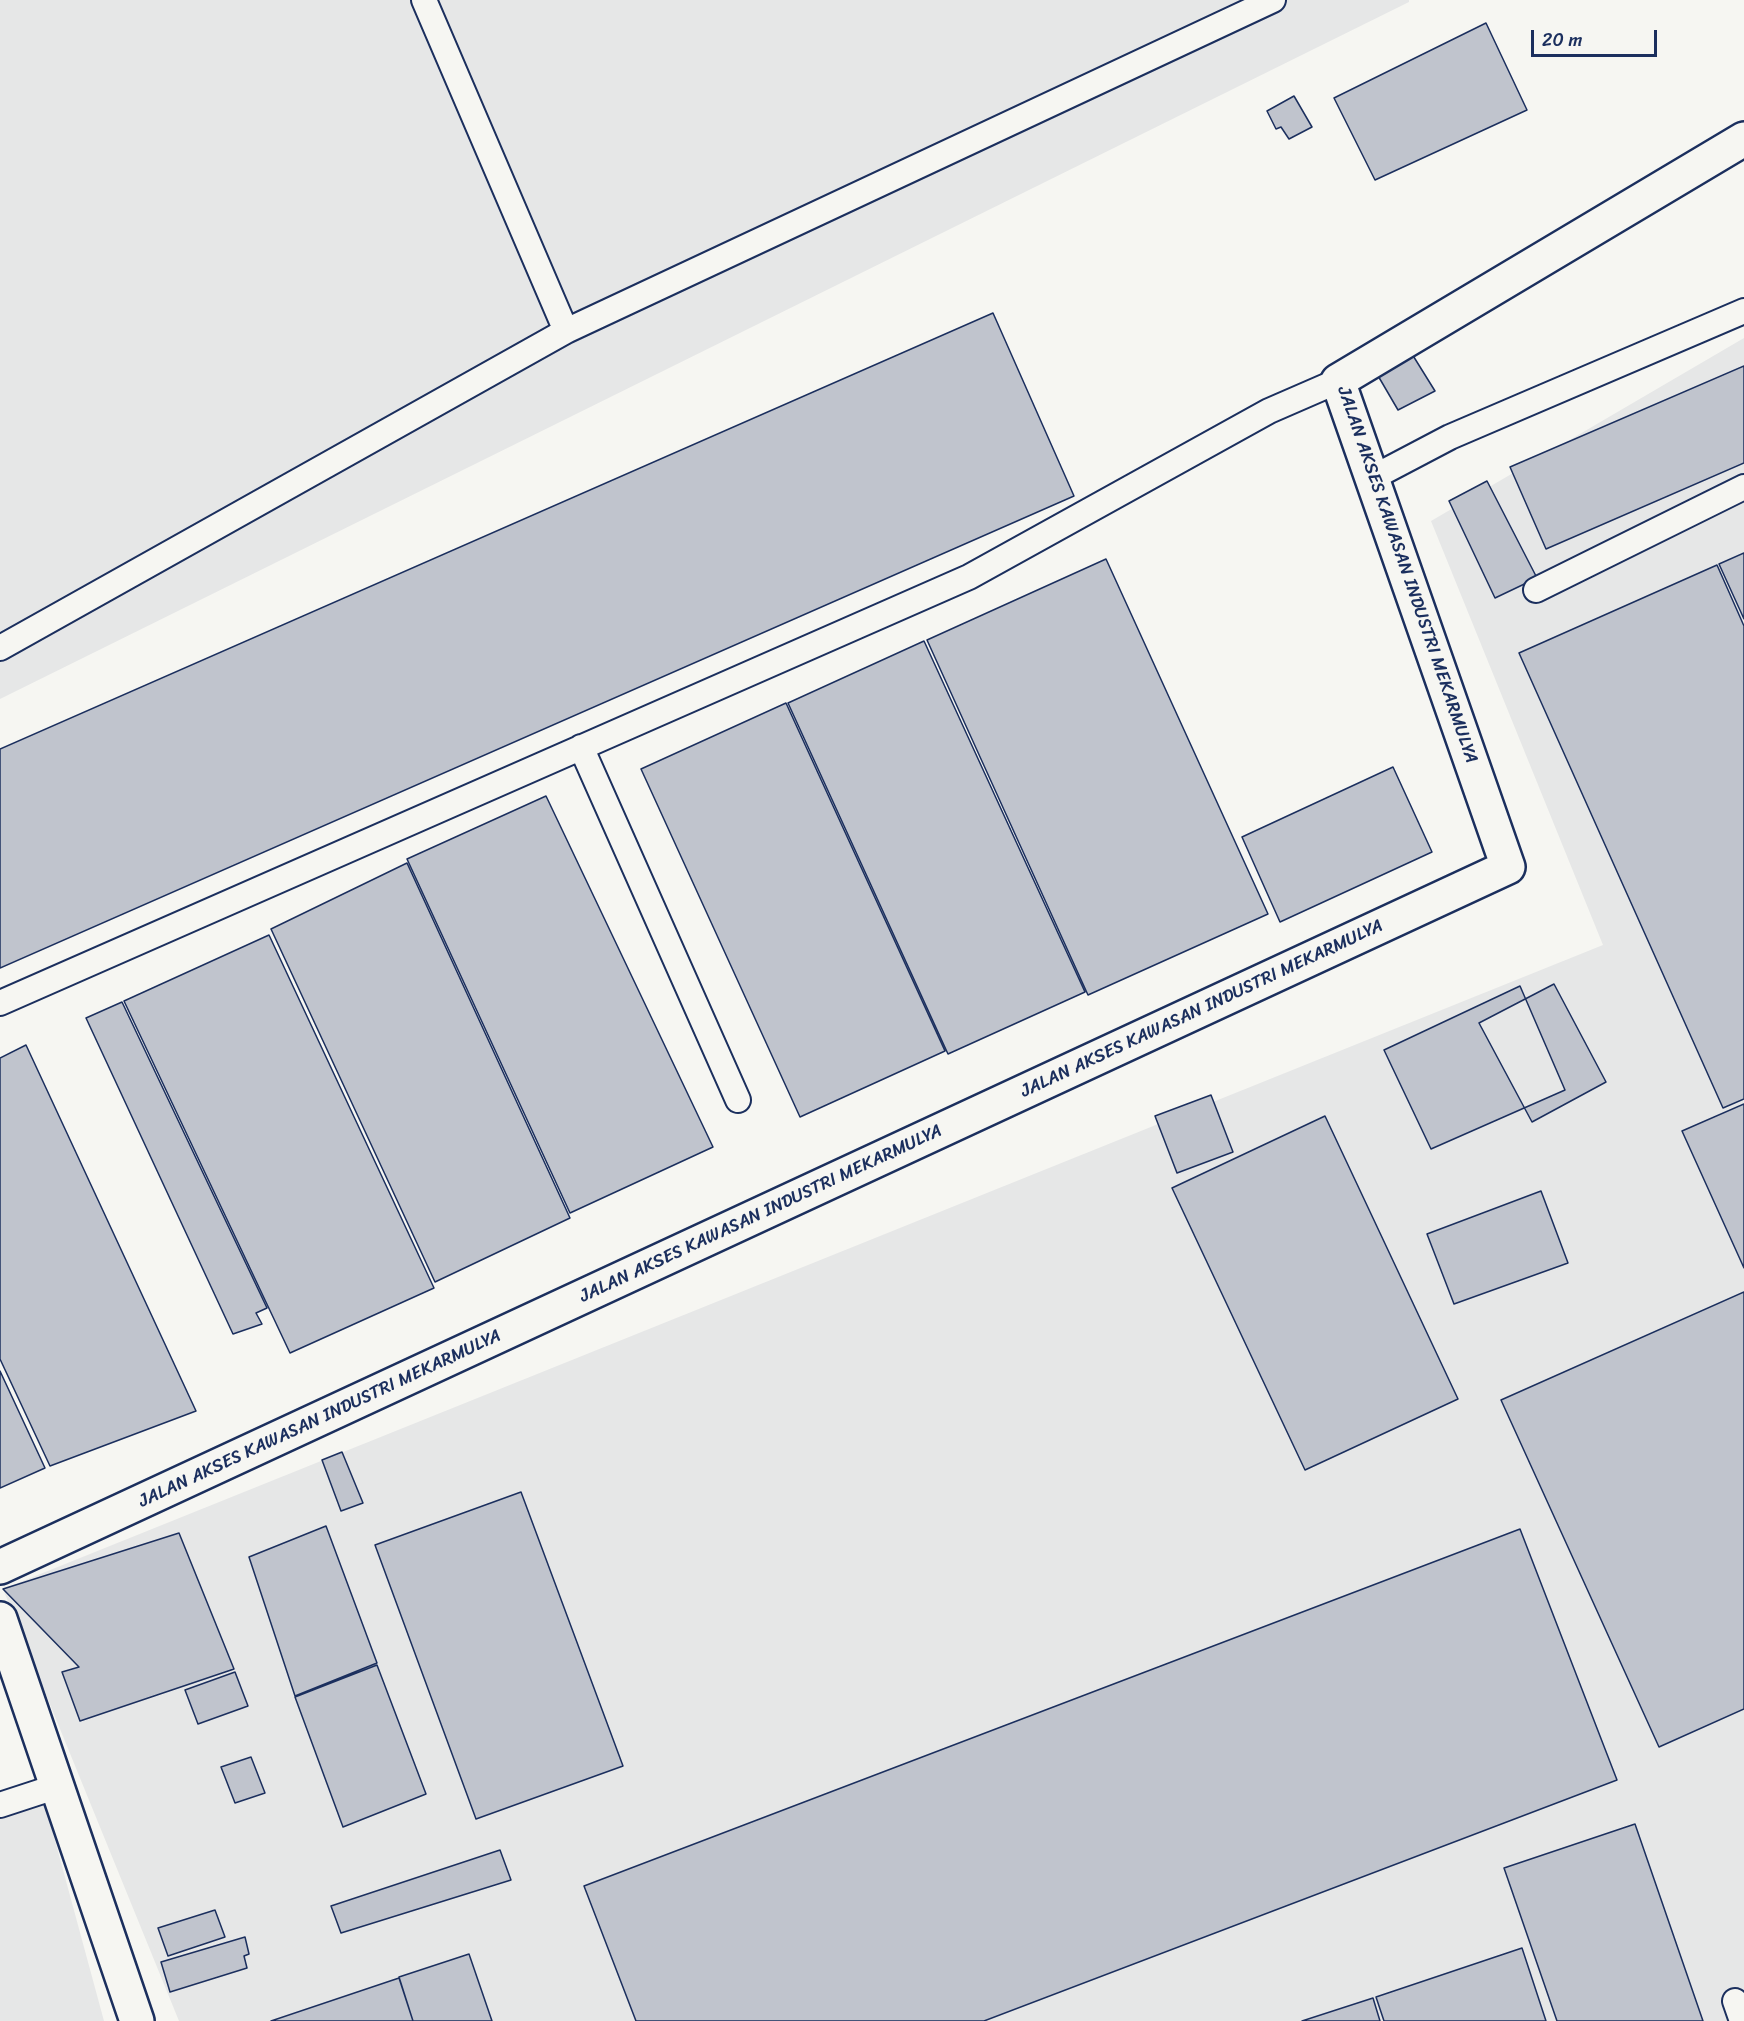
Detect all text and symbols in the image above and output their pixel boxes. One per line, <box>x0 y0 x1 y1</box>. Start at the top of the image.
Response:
scale bar <box>1534 18 1660 56</box>
text: 20 m <box>1542 24 1582 56</box>
street label: JALAN AKSES KAWASAN INDUSTRI MEKARMULYA <box>1332 384 1482 766</box>
street label: JALAN AKSES KAWASAN INDUSTRI MEKARMULYA <box>1017 915 1387 1103</box>
street label: JALAN AKSES KAWASAN INDUSTRI MEKARMULYA <box>576 1120 946 1308</box>
street label: JALAN AKSES KAWASAN INDUSTRI MEKARMULYA <box>135 1325 505 1513</box>

